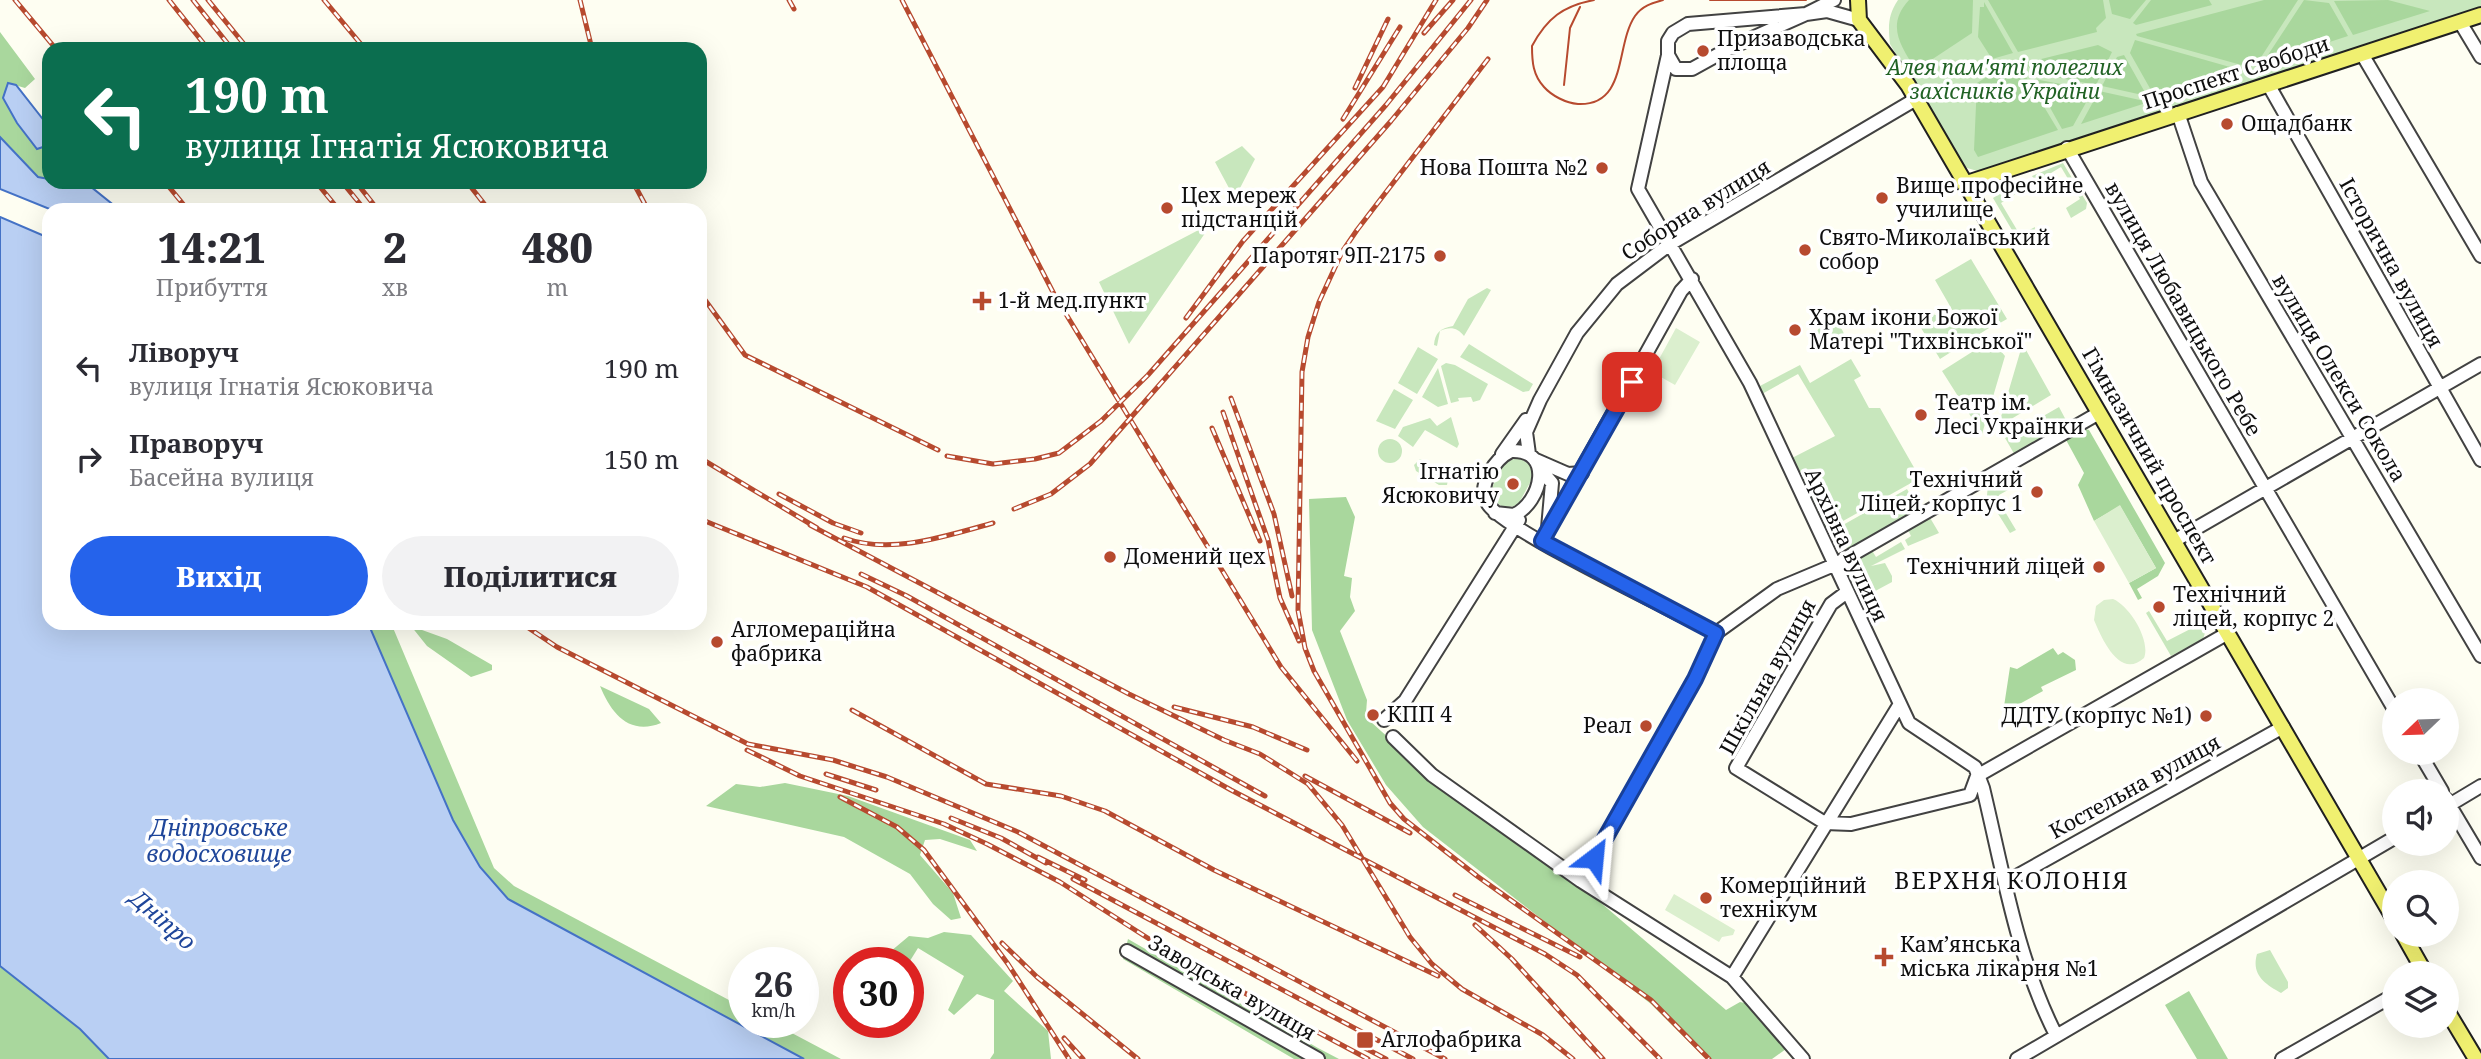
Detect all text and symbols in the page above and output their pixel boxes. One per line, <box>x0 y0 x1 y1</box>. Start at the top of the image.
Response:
place label: Призаводська площа <box>1717 24 1866 76</box>
street label: Проспект Свободи <box>2139 29 2333 115</box>
marker: Призаводська площа <box>1695 43 1711 59</box>
park label: Алея пам'яті полеглих захісників України <box>1885 53 2124 105</box>
text: 190 m <box>185 61 329 127</box>
icon: left <box>70 70 161 161</box>
place label: Ощадбанк <box>2241 109 2353 137</box>
marker: Ощадбанк <box>2219 116 2235 132</box>
text: вулиця Ігнатія Ясюковича <box>185 124 610 167</box>
street label: Соборна вулиця <box>1616 152 1775 266</box>
place label: Нова Пошта №2 <box>1420 153 1588 181</box>
marker: Нова Пошта №2 <box>1594 160 1610 176</box>
place label: Вище професійне училище <box>1896 171 2083 223</box>
street label: Історична вулиця <box>2334 173 2450 352</box>
street label: вулиця Любавицького Ребе <box>2099 176 2268 441</box>
place label: Цех мереж підстанцій <box>1181 181 1298 233</box>
marker: Вище професійне училище <box>1874 190 1890 206</box>
marker: Цех мереж підстанцій <box>1159 200 1175 216</box>
text: 14:21 <box>158 218 266 275</box>
text: 2 <box>383 218 407 275</box>
text: 480 <box>522 218 593 275</box>
place label: Свято-Миколаївський собор <box>1819 223 2050 275</box>
place label: Паротяг 9П-2175 <box>1252 241 1426 269</box>
marker: Свято-Миколаївський собор <box>1797 242 1813 258</box>
marker: Паротяг 9П-2175 <box>1432 248 1448 264</box>
street label: вулиця Олекси Сокола <box>2266 268 2413 487</box>
text: Прибуття <box>156 271 268 303</box>
text: хв <box>382 271 408 303</box>
text: m <box>547 271 568 303</box>
place label: 1-й мед.пункт <box>998 286 1146 314</box>
marker: 1-й мед.пункт <box>972 291 992 311</box>
place label: Храм ікони Божої Матері "Тихвінської" <box>1809 303 2032 355</box>
marker: Храм ікони Божої Матері "Тихвінської" <box>1787 322 1803 338</box>
text: Ліворуч <box>129 334 239 370</box>
street label: Гімназичний проспект <box>2076 342 2224 569</box>
icon: left <box>70 349 108 387</box>
text: 190 m <box>604 350 679 386</box>
pin <box>1602 352 1662 412</box>
icon: arrive <box>1613 363 1651 401</box>
text: вулиця Ігнатія Ясюковича <box>129 370 434 402</box>
place label: Театр ім. Лесі Українки <box>1935 388 2084 440</box>
marker: Театр ім. Лесі Українки <box>1913 407 1929 423</box>
text: Праворуч <box>129 425 263 461</box>
icon: right <box>70 440 108 478</box>
text: 150 m <box>604 441 679 477</box>
place label: Ігнатію Ясюковичу <box>1381 457 1499 509</box>
text: Басейна вулиця <box>129 461 314 493</box>
street label: Архівна вулиця <box>1799 463 1895 626</box>
place label: Технічний Ліцей, корпус 1 <box>1859 465 2023 517</box>
marker: Ігнатію Ясюковичу <box>1505 476 1521 492</box>
marker: Технічний Ліцей, корпус 1 <box>2029 484 2045 500</box>
button: Вихід <box>70 536 368 616</box>
button: Поділитися <box>382 536 679 616</box>
place label: Домений цех <box>1124 542 1266 570</box>
marker: Домений цех <box>1102 549 1118 565</box>
place label: Технічний ліцей <box>1907 552 2085 580</box>
marker: Технічний ліцей <box>2091 559 2107 575</box>
place label: Технічний ліцей, корпус 2 <box>2173 580 2334 632</box>
street label: Шкільна вулиця <box>1713 593 1822 760</box>
marker: Технічний ліцей, корпус 2 <box>2151 599 2167 615</box>
place label: Агломераційна фабрика <box>731 615 896 667</box>
marker: Агломераційна фабрика <box>709 634 725 650</box>
north arrow <box>2382 688 2459 765</box>
map controls <box>2382 688 2459 1038</box>
place label: КПП 4 <box>1387 700 1452 728</box>
place label: ДДТУ (корпус №1) <box>2001 701 2192 729</box>
marker: КПП 4 <box>1365 707 1381 723</box>
marker: ДДТУ (корпус №1) <box>2198 708 2214 724</box>
place label: Реал <box>1583 711 1632 739</box>
marker: Реал <box>1638 718 1654 734</box>
street label: Костельна вулиця <box>2044 727 2225 845</box>
button: sound <box>2382 779 2459 856</box>
water label: Дніпровське водосховище <box>146 811 292 869</box>
position arrow <box>1557 821 1631 895</box>
district label: ВЕРХНЯ КОЛОНІЯ <box>1894 864 2130 896</box>
button: search <box>2382 870 2459 947</box>
place label: Комерційний технікум <box>1720 871 1867 923</box>
water label: Дніпро <box>122 880 203 957</box>
marker: Комерційний технікум <box>1698 890 1714 906</box>
street label: Заводська вулиця <box>1144 928 1321 1047</box>
place label: Кам’янська міська лікарня №1 <box>1900 930 2099 982</box>
speed limit sign: 30 <box>833 947 924 1038</box>
marker: Кам’янська міська лікарня №1 <box>1874 947 1894 967</box>
text: 26 <box>754 960 793 1007</box>
button: layers <box>2382 961 2459 1038</box>
text: km/h <box>751 998 796 1022</box>
place label: Аглофабрика <box>1381 1025 1522 1053</box>
marker: Аглофабрика <box>1355 1030 1375 1050</box>

